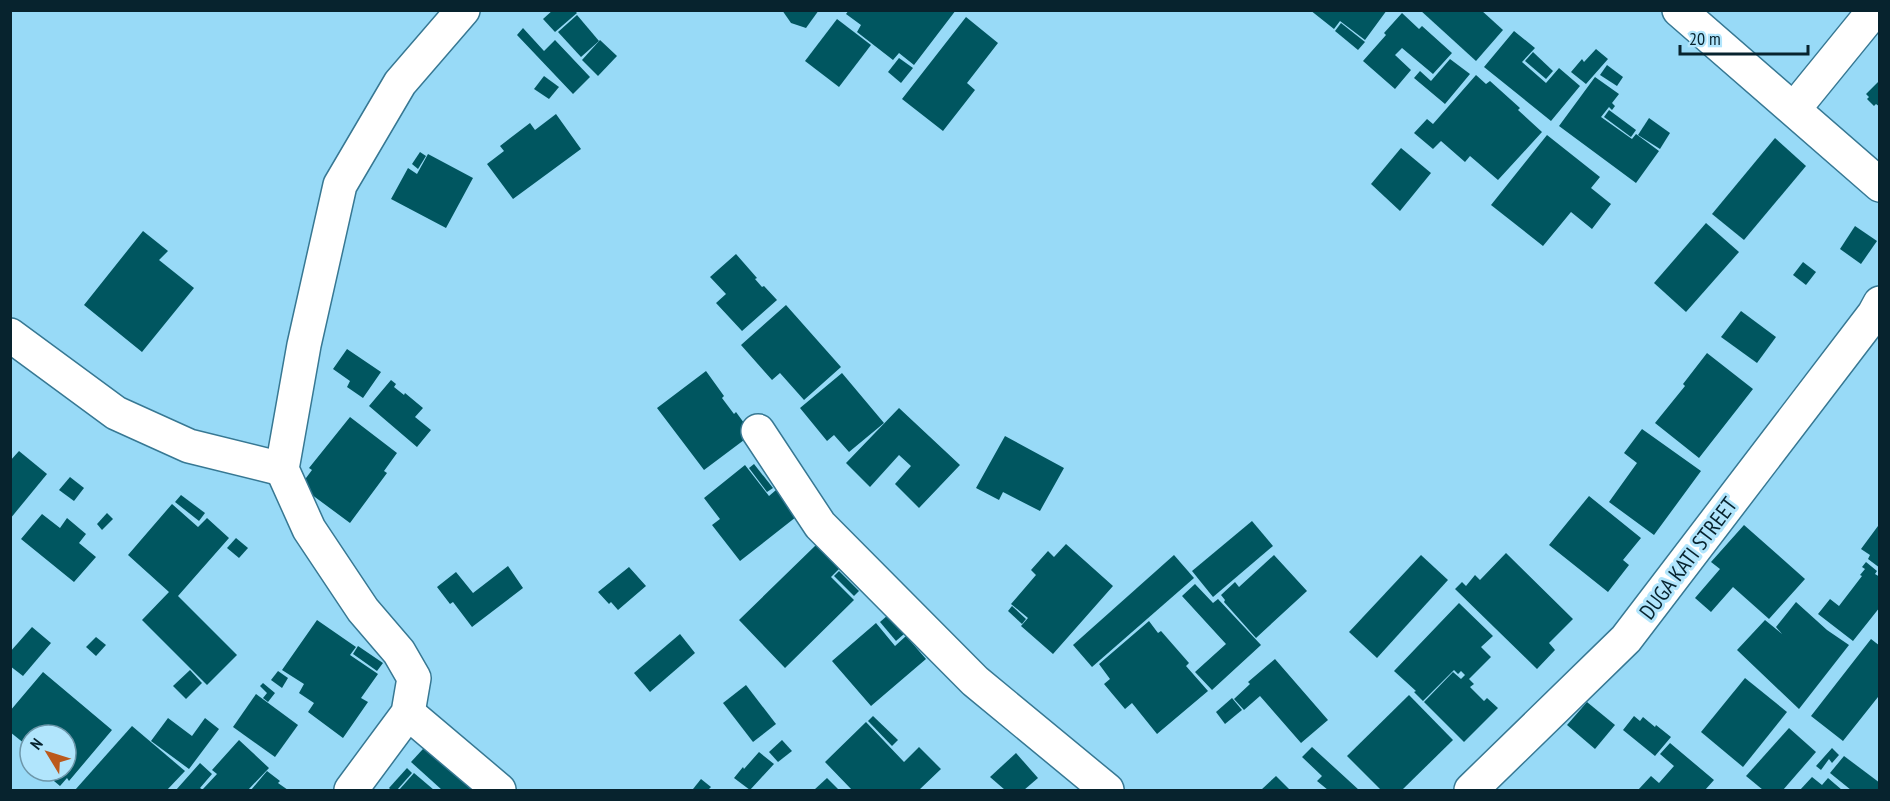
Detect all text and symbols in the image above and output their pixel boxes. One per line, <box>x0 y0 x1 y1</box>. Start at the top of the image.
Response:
scale bar <box>1680 18 1808 56</box>
text: 20 m <box>1689 27 1721 50</box>
street label: DUGA KATI STREET <box>1633 491 1743 625</box>
north arrow <box>18 723 78 783</box>
text: N <box>26 734 47 753</box>

